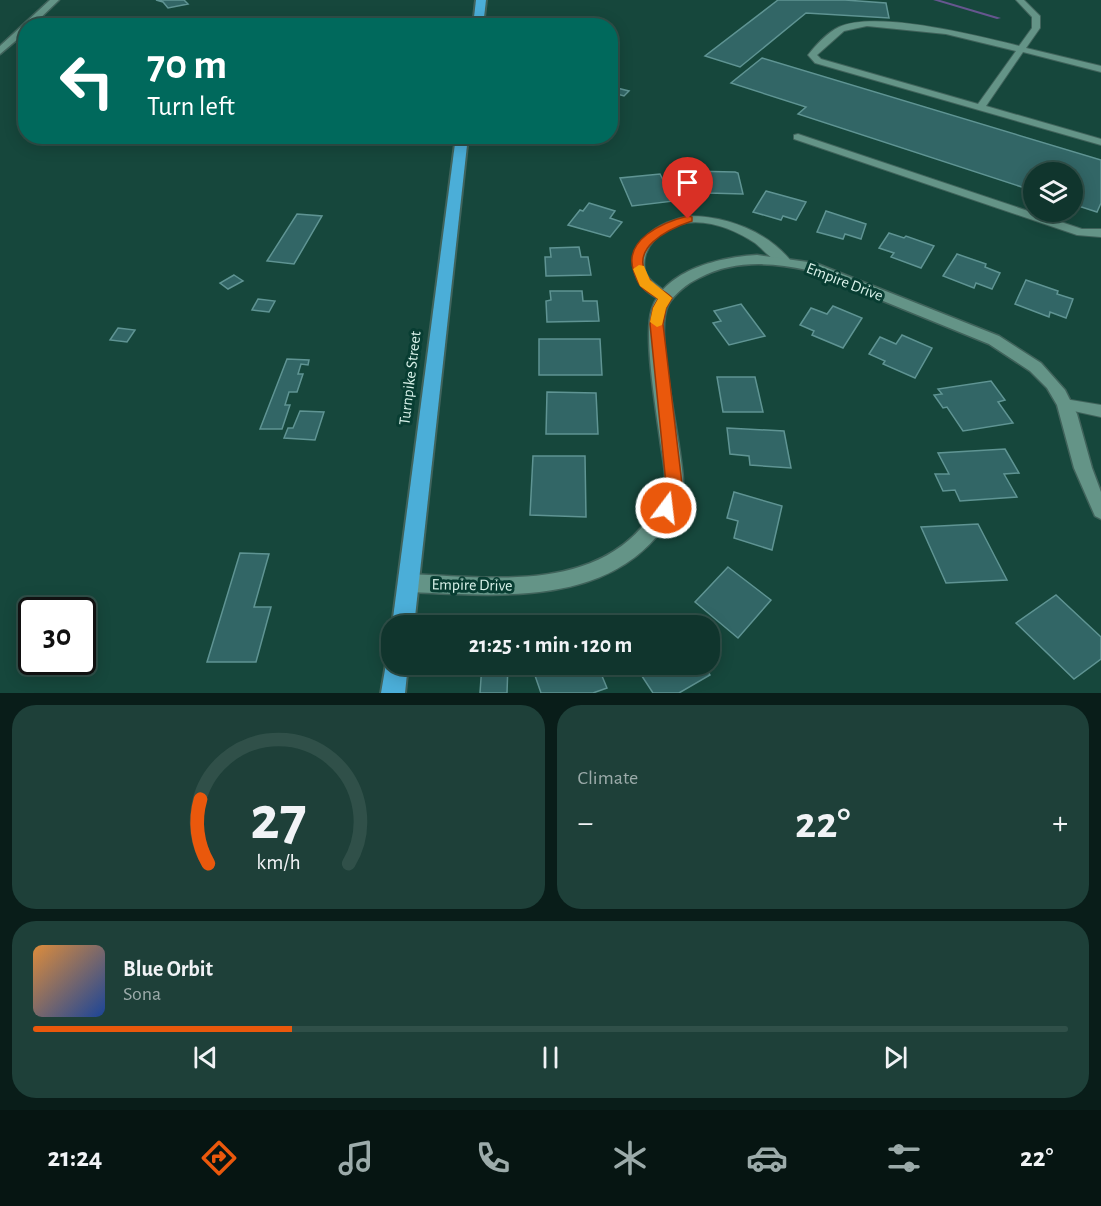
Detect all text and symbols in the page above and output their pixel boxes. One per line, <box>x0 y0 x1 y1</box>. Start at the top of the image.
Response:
icon: left <box>48 42 126 120</box>
text: 70 m <box>147 44 227 86</box>
text: Turn left <box>147 93 235 120</box>
pin <box>662 157 713 219</box>
map controls <box>1023 162 1083 222</box>
button: layers <box>1023 162 1083 222</box>
icon: arrive <box>671 166 704 199</box>
street label: Empire Drive <box>804 260 885 304</box>
street label: Turnpike Street <box>396 330 424 426</box>
position arrow <box>634 476 698 540</box>
street label: Empire Drive <box>431 576 513 594</box>
speed limit sign: 30 <box>18 597 96 675</box>
text: 21:25 · 1 min · 120 m <box>469 634 632 656</box>
text: Climate <box>578 768 638 788</box>
text: 27 <box>250 788 306 850</box>
text: 22° <box>795 801 851 846</box>
text: − <box>578 807 593 840</box>
text: + <box>1052 807 1068 840</box>
text: km/h <box>256 852 300 873</box>
text: Blue Orbit <box>123 958 213 980</box>
text: Sona <box>123 984 161 1004</box>
icon: previous <box>189 1041 222 1074</box>
icon: pause <box>534 1041 567 1074</box>
icon: next <box>879 1041 912 1074</box>
icon: directions <box>198 1137 240 1179</box>
icon: music <box>335 1137 377 1179</box>
icon: phone <box>472 1137 514 1179</box>
icon: climate <box>609 1137 651 1179</box>
icon: car <box>746 1137 788 1179</box>
icon: filters <box>883 1137 925 1179</box>
text: 21:24 <box>48 1144 102 1171</box>
text: 22° <box>1020 1144 1053 1171</box>

